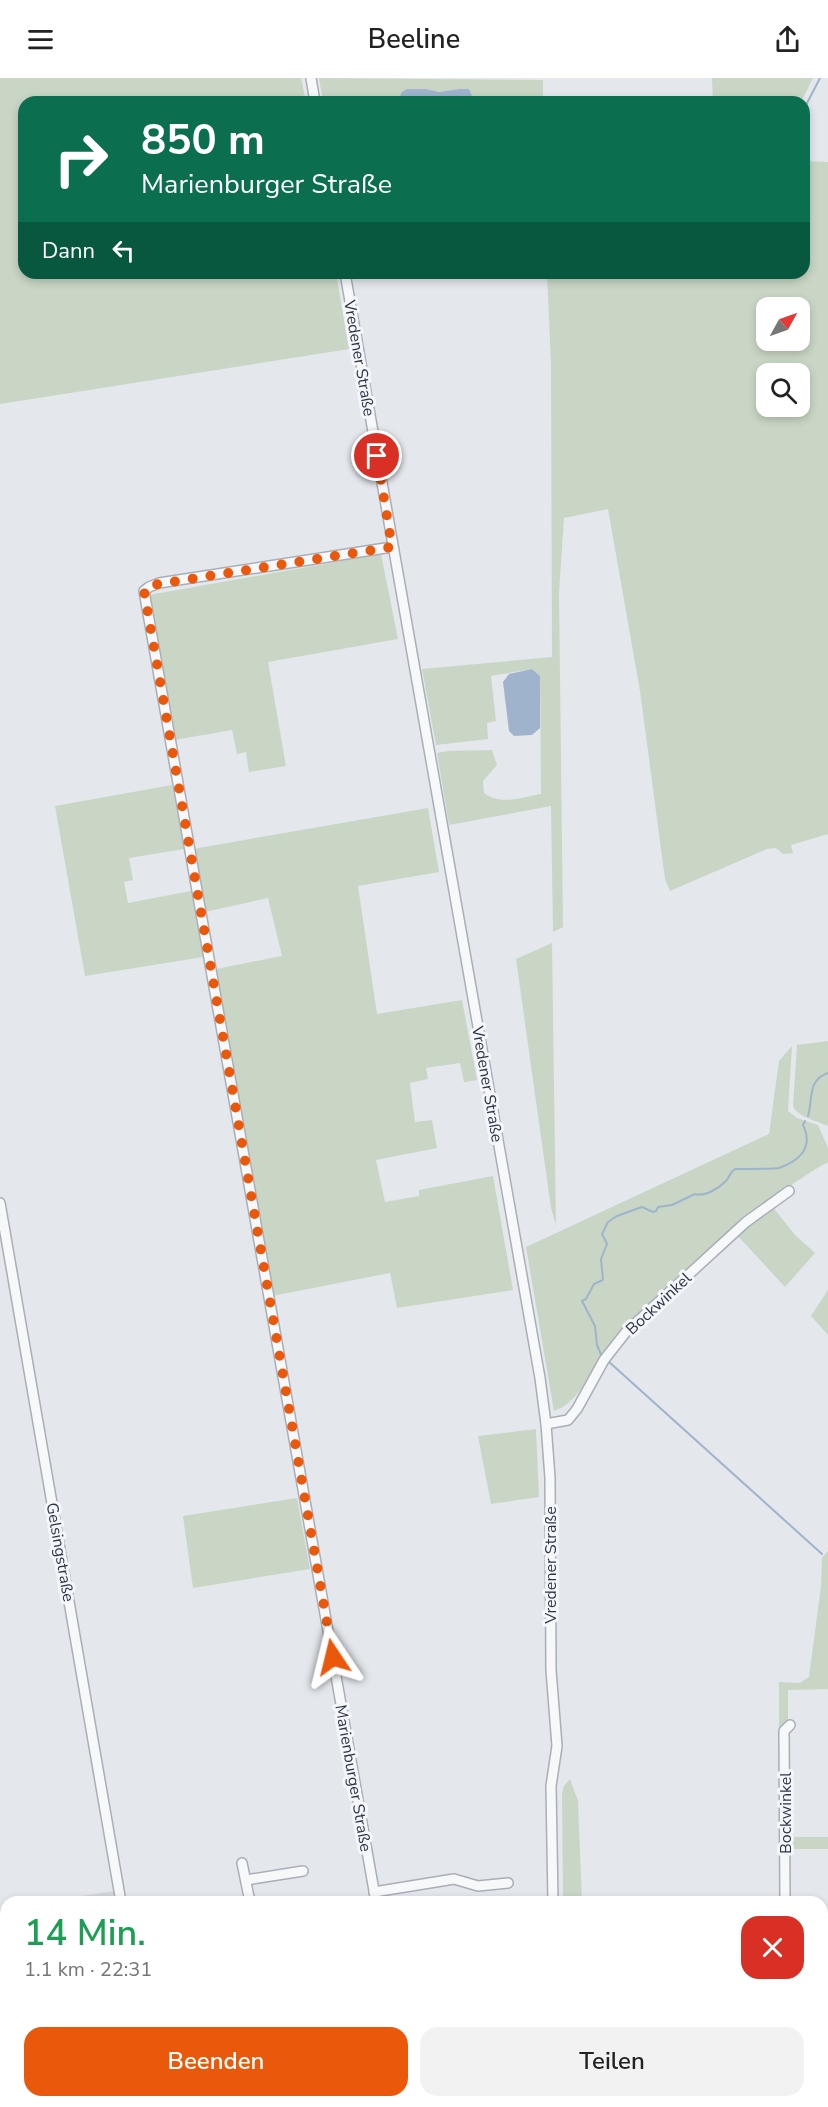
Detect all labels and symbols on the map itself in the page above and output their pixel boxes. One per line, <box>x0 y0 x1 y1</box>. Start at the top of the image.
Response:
street label: Vredener Straße <box>338 297 380 418</box>
north arrow <box>756 297 810 351</box>
pin <box>351 430 402 481</box>
street label: Vredener Straße <box>466 1023 508 1144</box>
street label: Bockwinkel <box>621 1267 696 1340</box>
street label: Gelsingstraße <box>40 1501 80 1604</box>
street label: Vredener Straße <box>540 1506 562 1625</box>
position arrow <box>301 1625 365 1689</box>
street label: Marienburger Straße <box>329 1703 377 1853</box>
street label: Bockwinkel <box>775 1772 797 1854</box>

